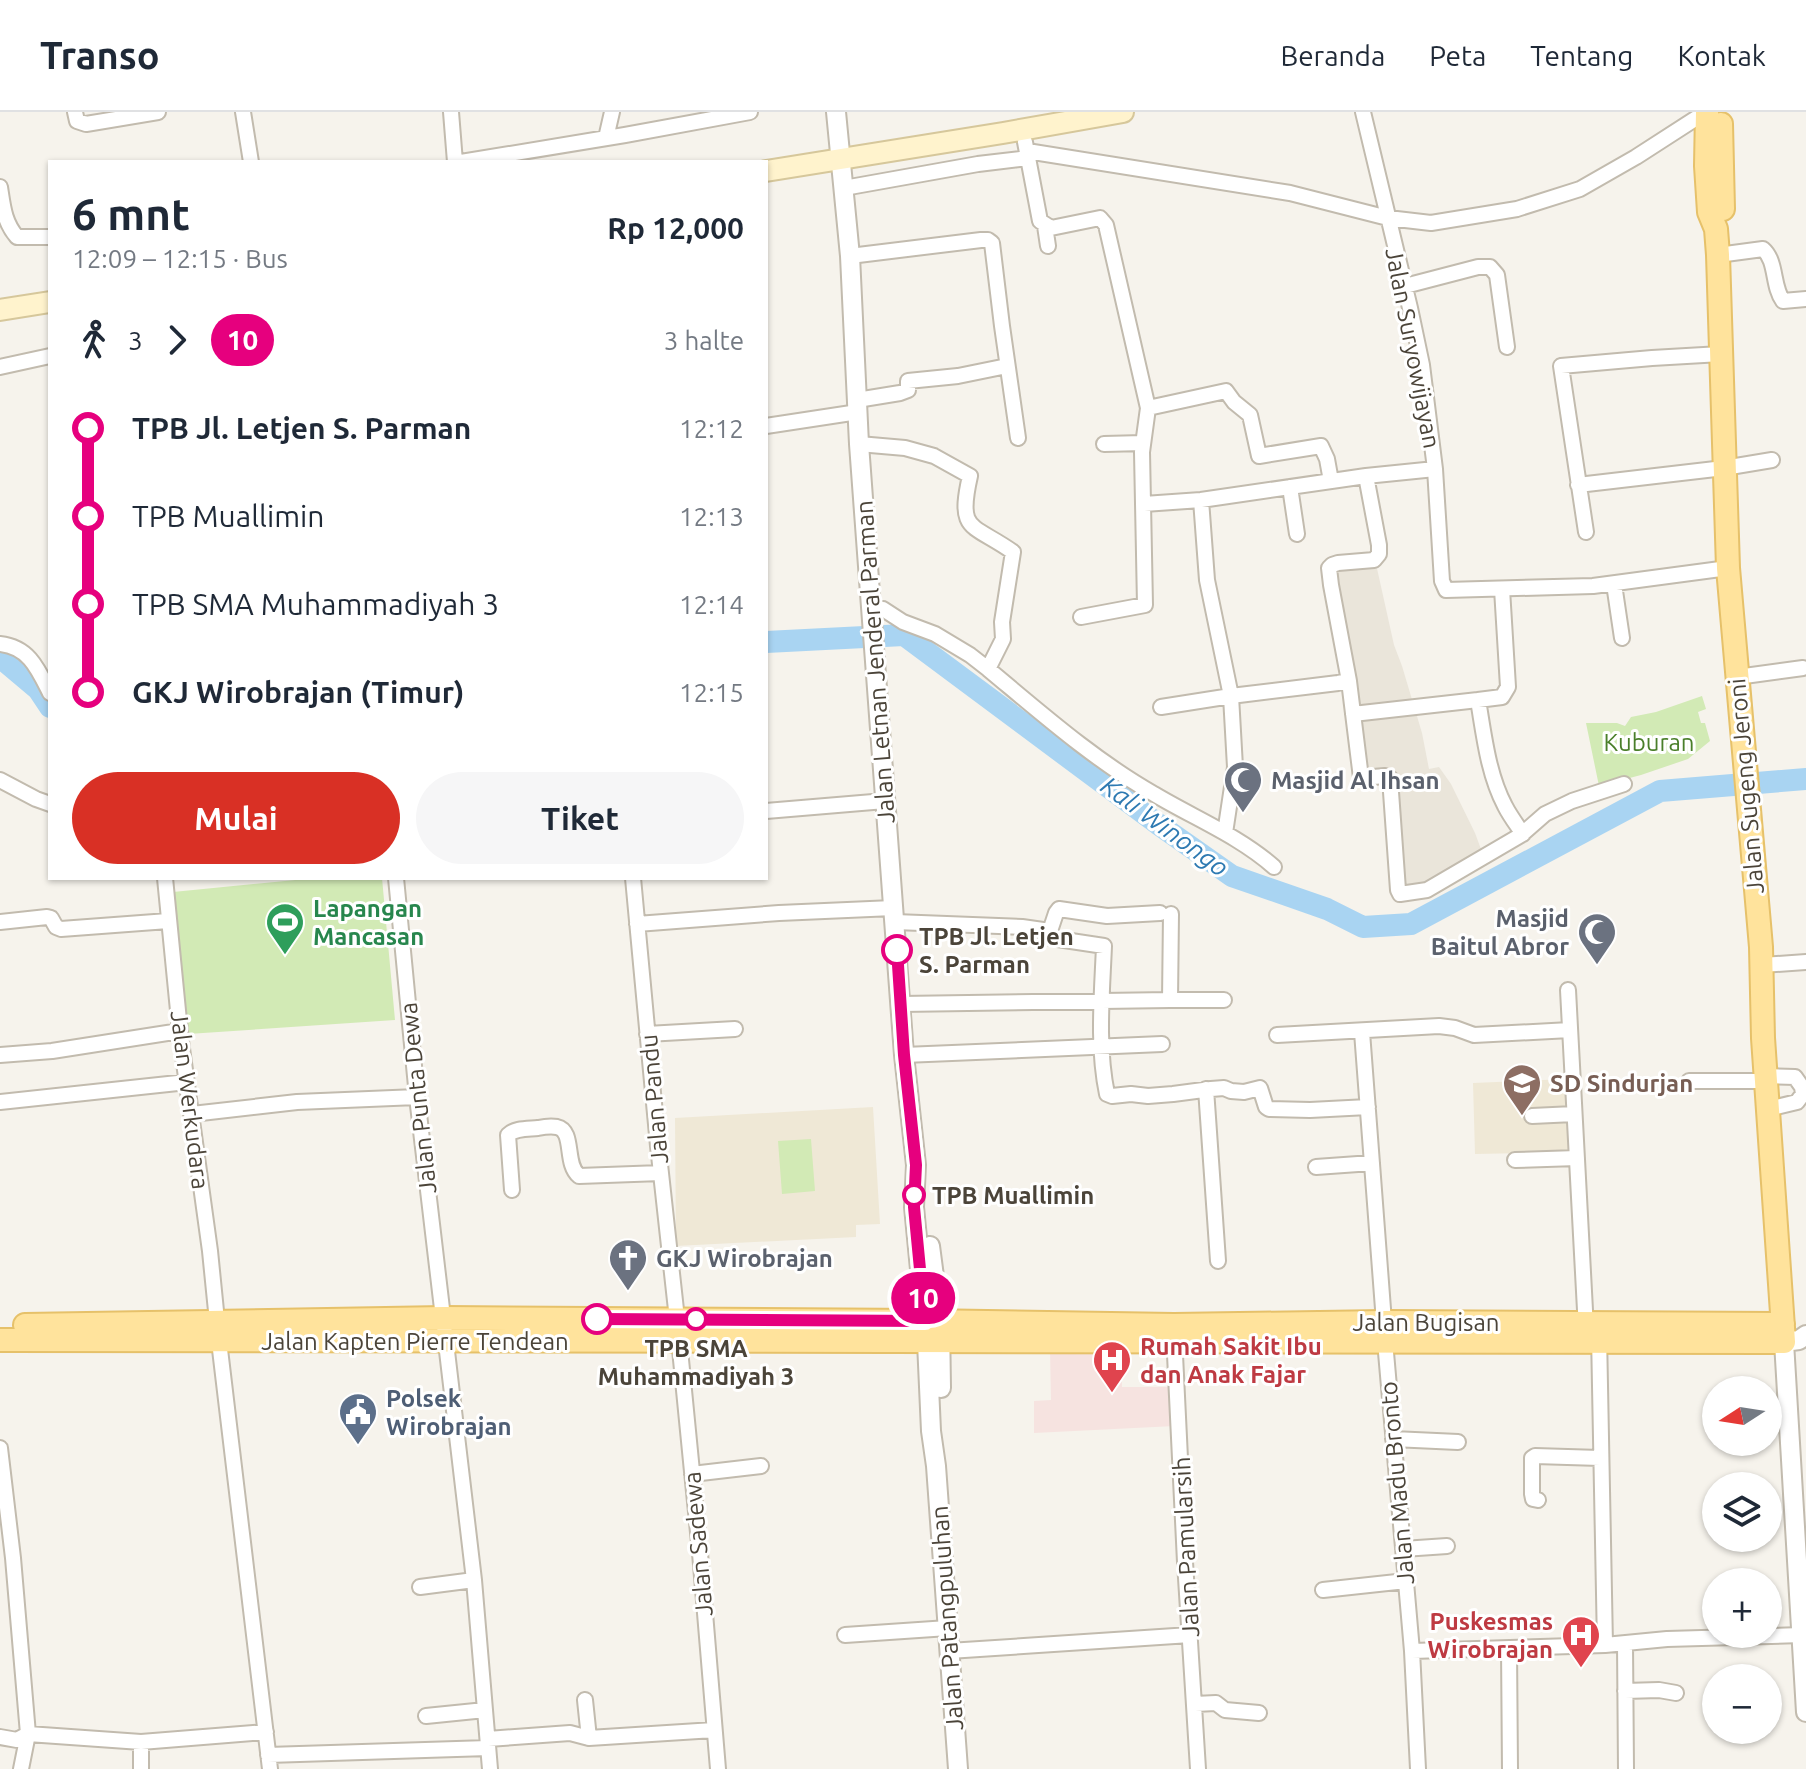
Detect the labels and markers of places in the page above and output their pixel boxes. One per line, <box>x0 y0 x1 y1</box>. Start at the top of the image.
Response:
mosque icon: Masjid Al Ihsan <box>1222 759 1264 814</box>
place label: Masjid Al Ihsan <box>1271 767 1440 794</box>
place label: Lapangan Mancasan <box>313 895 424 950</box>
sports icon: Lapangan Mancasan <box>264 901 306 956</box>
place label: Masjid Baitul Abror <box>1431 905 1569 960</box>
mosque icon: Masjid Baitul Abror <box>1576 911 1618 966</box>
place label: TPB Jl. Letjen S. Parman <box>919 923 1074 978</box>
marker: TPB Jl. Letjen S. Parman <box>882 935 912 965</box>
school or university icon: SD Sindurjan <box>1501 1062 1543 1117</box>
place label: SD Sindurjan <box>1550 1070 1693 1097</box>
place label: TPB Muallimin <box>932 1182 1094 1209</box>
marker: TPB Muallimin <box>903 1184 925 1206</box>
church icon: GKJ Wirobrajan <box>607 1237 649 1292</box>
place label: GKJ Wirobrajan <box>656 1245 833 1272</box>
unlabelled marker <box>582 1304 612 1334</box>
marker: TPB SMA Muhammadiyah 3 <box>685 1308 707 1330</box>
place label: Rumah Sakit Ibu dan Anak Fajar <box>1140 1333 1322 1388</box>
place label: TPB SMA Muhammadiyah 3 <box>598 1335 794 1390</box>
hospital icon: Rumah Sakit Ibu dan Anak Fajar <box>1091 1339 1133 1394</box>
place label: Polsek Wirobrajan <box>386 1385 512 1440</box>
public building icon: Polsek Wirobrajan <box>337 1391 379 1446</box>
place label: Puskesmas Wirobrajan <box>1427 1608 1553 1663</box>
hospital icon: Puskesmas Wirobrajan <box>1560 1614 1602 1669</box>

